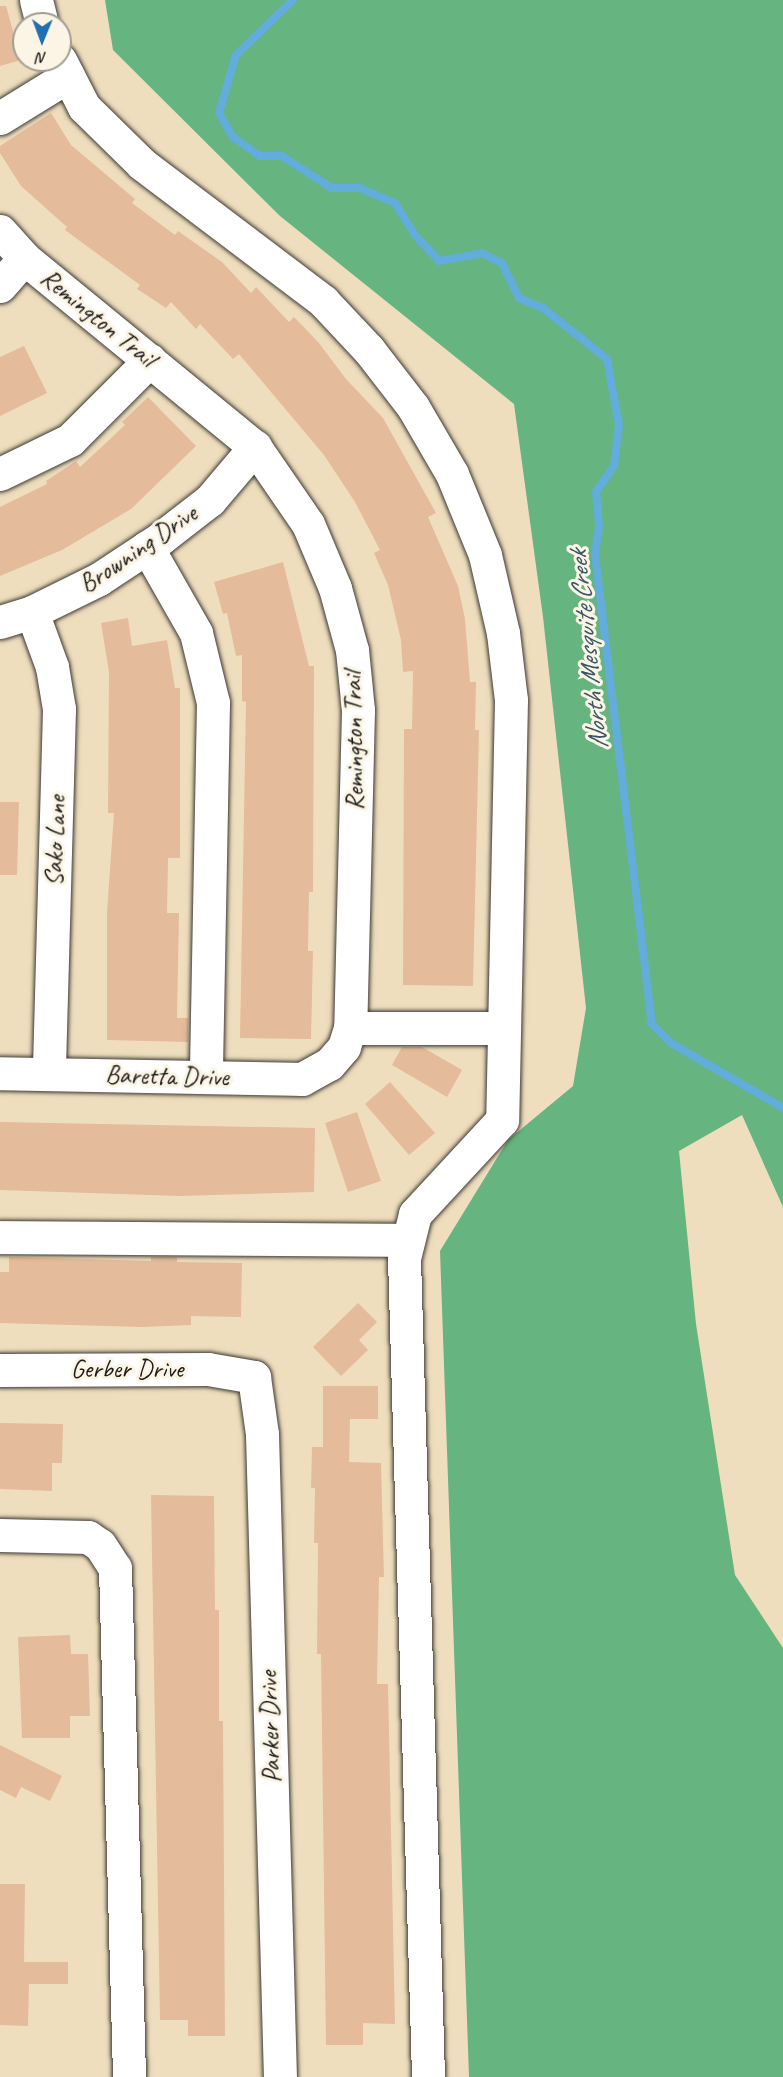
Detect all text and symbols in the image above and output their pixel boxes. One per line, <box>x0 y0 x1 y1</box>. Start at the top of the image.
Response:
north arrow <box>12 12 72 72</box>
text: N <box>37 48 47 68</box>
street label: Remington Trail <box>35 262 161 374</box>
street label: Browning Drive <box>73 498 203 600</box>
water label: North Mesquite Creek <box>561 549 615 751</box>
street label: Remington Trail <box>337 672 371 810</box>
street label: Sako Lane <box>38 795 72 887</box>
street label: Baretta Drive <box>105 1059 229 1093</box>
street label: Gerber Drive <box>71 1353 183 1385</box>
street label: Parker Drive <box>252 1670 288 1784</box>

